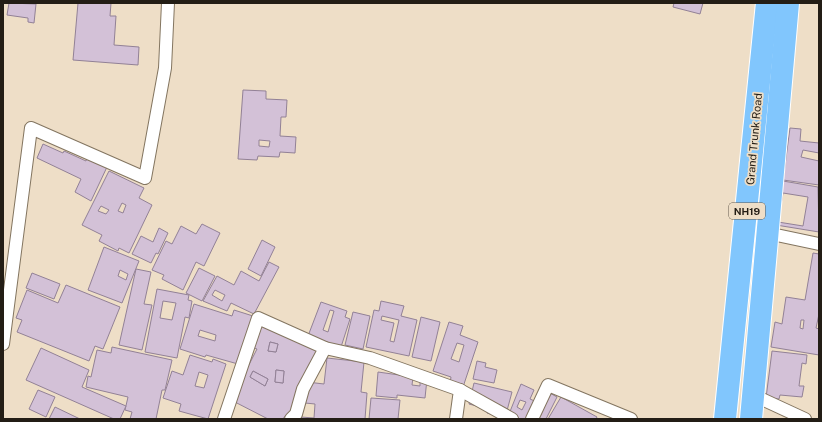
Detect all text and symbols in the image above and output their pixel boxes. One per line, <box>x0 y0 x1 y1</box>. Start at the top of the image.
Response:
street label: Grand Trunk Road <box>744 93 764 185</box>
road number: NH19 <box>729 203 765 219</box>

